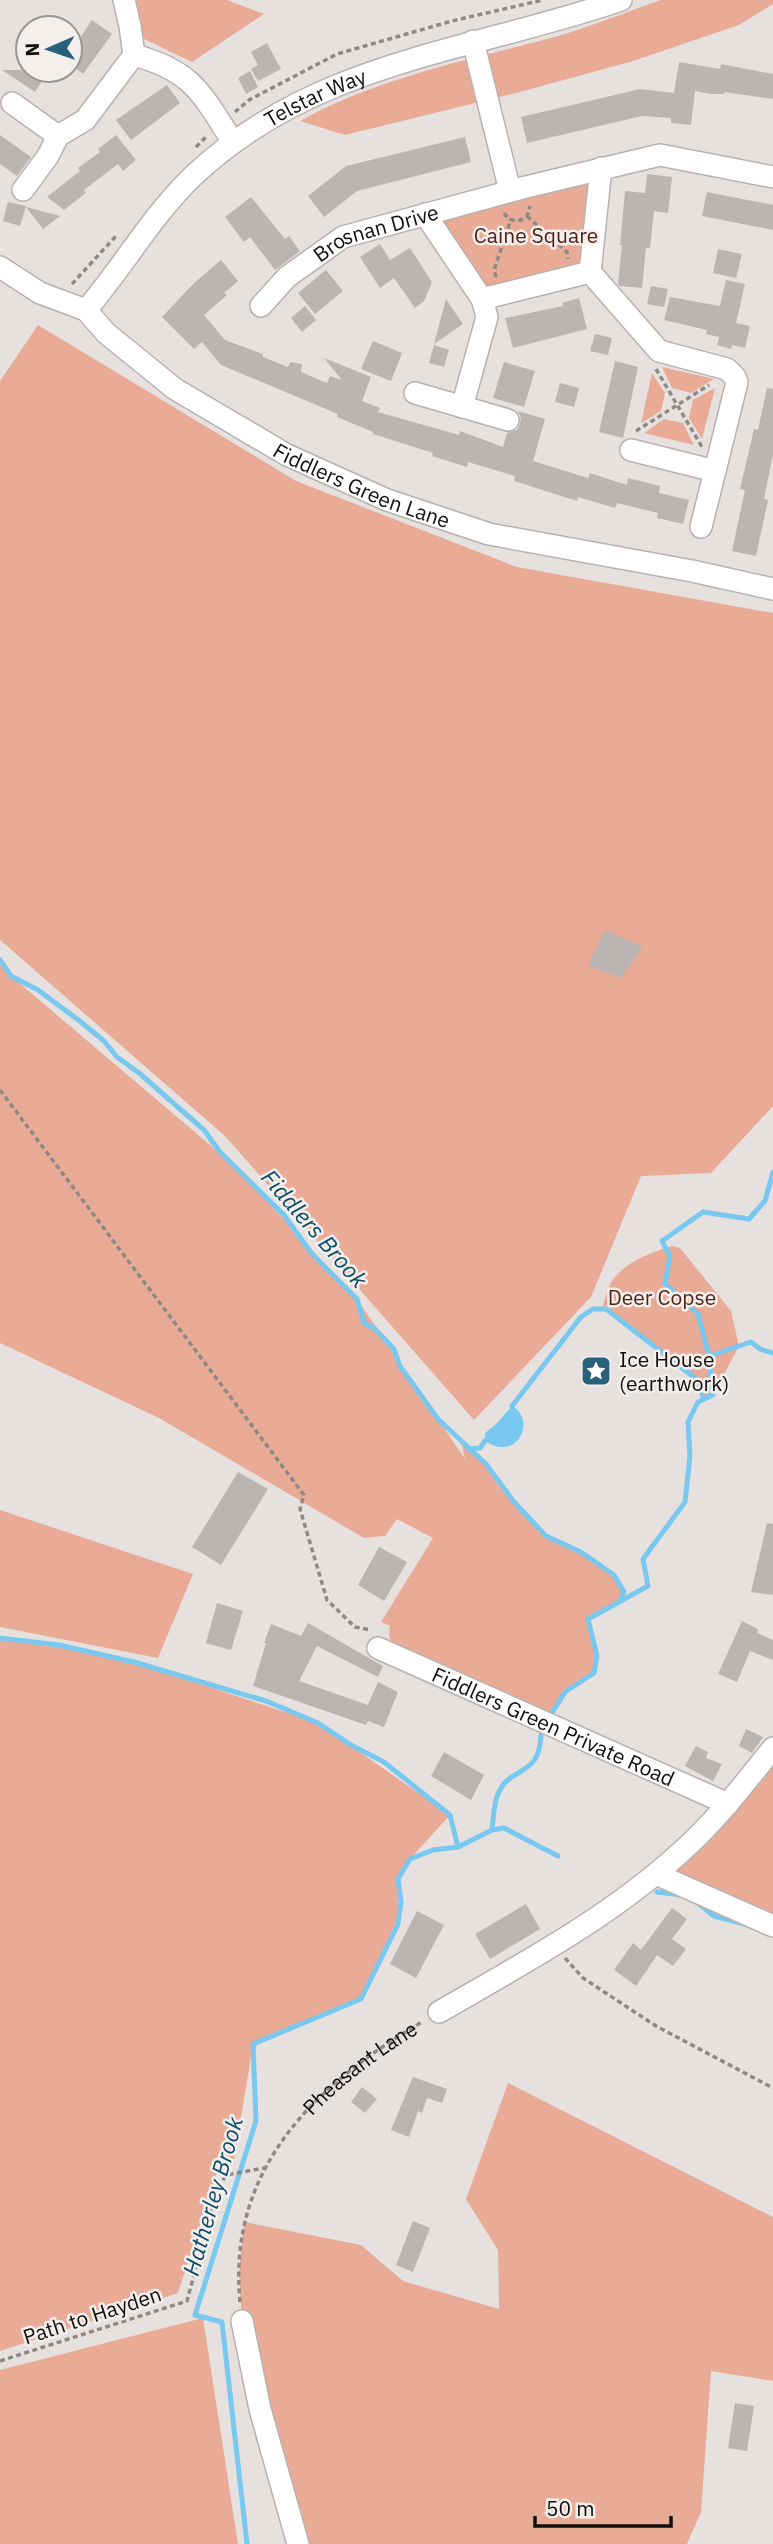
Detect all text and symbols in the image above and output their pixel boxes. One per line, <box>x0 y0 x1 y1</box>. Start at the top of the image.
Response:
north arrow <box>14 14 84 84</box>
text: N <box>20 42 44 57</box>
street label: Telstar Way <box>259 61 370 133</box>
street label: Brosnan Drive <box>307 198 442 268</box>
park label: Caine Square <box>474 221 598 249</box>
street label: Fiddlers Green Lane <box>268 436 454 534</box>
water label: Fiddlers Brook <box>255 1162 375 1294</box>
park label: Deer Copse <box>608 1283 716 1311</box>
place label: Ice House (earthwork) <box>619 1345 729 1397</box>
place icon: Ice House (earthwork) <box>579 1354 613 1388</box>
street label: Fiddlers Green Private Road <box>428 1660 679 1792</box>
street label: Pheasant Lane <box>296 2014 422 2121</box>
water label: Hatherley Brook <box>175 2112 249 2279</box>
street label: Path to Hayden <box>19 2279 165 2351</box>
scale bar <box>535 2484 672 2528</box>
text: 50 m <box>546 2494 595 2522</box>

